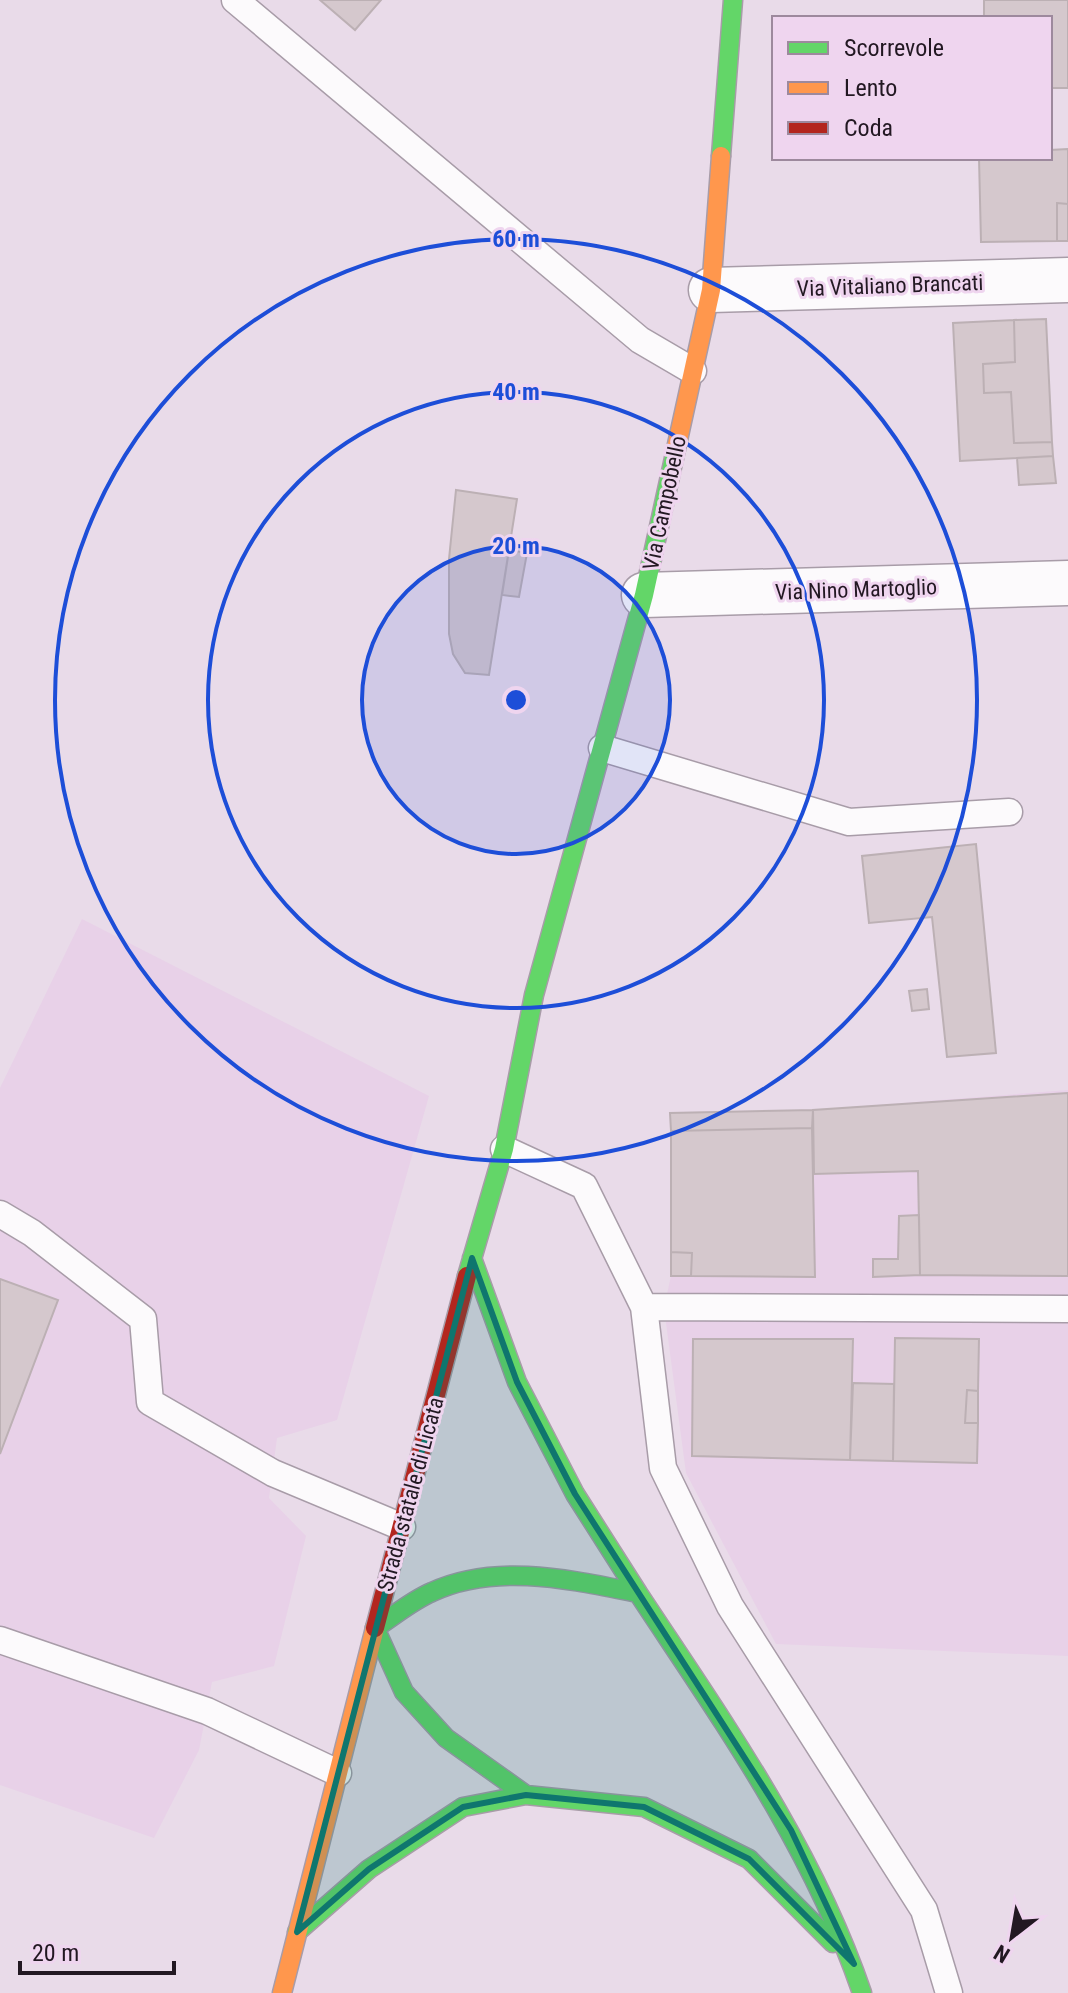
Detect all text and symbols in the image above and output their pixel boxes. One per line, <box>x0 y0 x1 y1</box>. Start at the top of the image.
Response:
legend <box>772 16 1052 160</box>
text: Scorrevole <box>844 34 944 62</box>
text: Lento <box>844 74 897 102</box>
text: Coda <box>844 114 893 142</box>
text: 60 m <box>492 225 540 253</box>
street label: Via Vitaliano Brancati <box>796 270 984 301</box>
text: 40 m <box>492 378 540 406</box>
street label: Via Campobello <box>638 434 691 573</box>
text: 20 m <box>492 532 540 560</box>
street label: Via Nino Martoglio <box>775 574 937 605</box>
centre of rings <box>502 686 530 714</box>
street label: Strada statale di Licata <box>373 1394 448 1594</box>
north arrow <box>972 1897 1052 1977</box>
scale bar <box>20 1925 174 1975</box>
text: 20 m <box>32 1939 79 1967</box>
text: N <box>990 1940 1014 1968</box>

